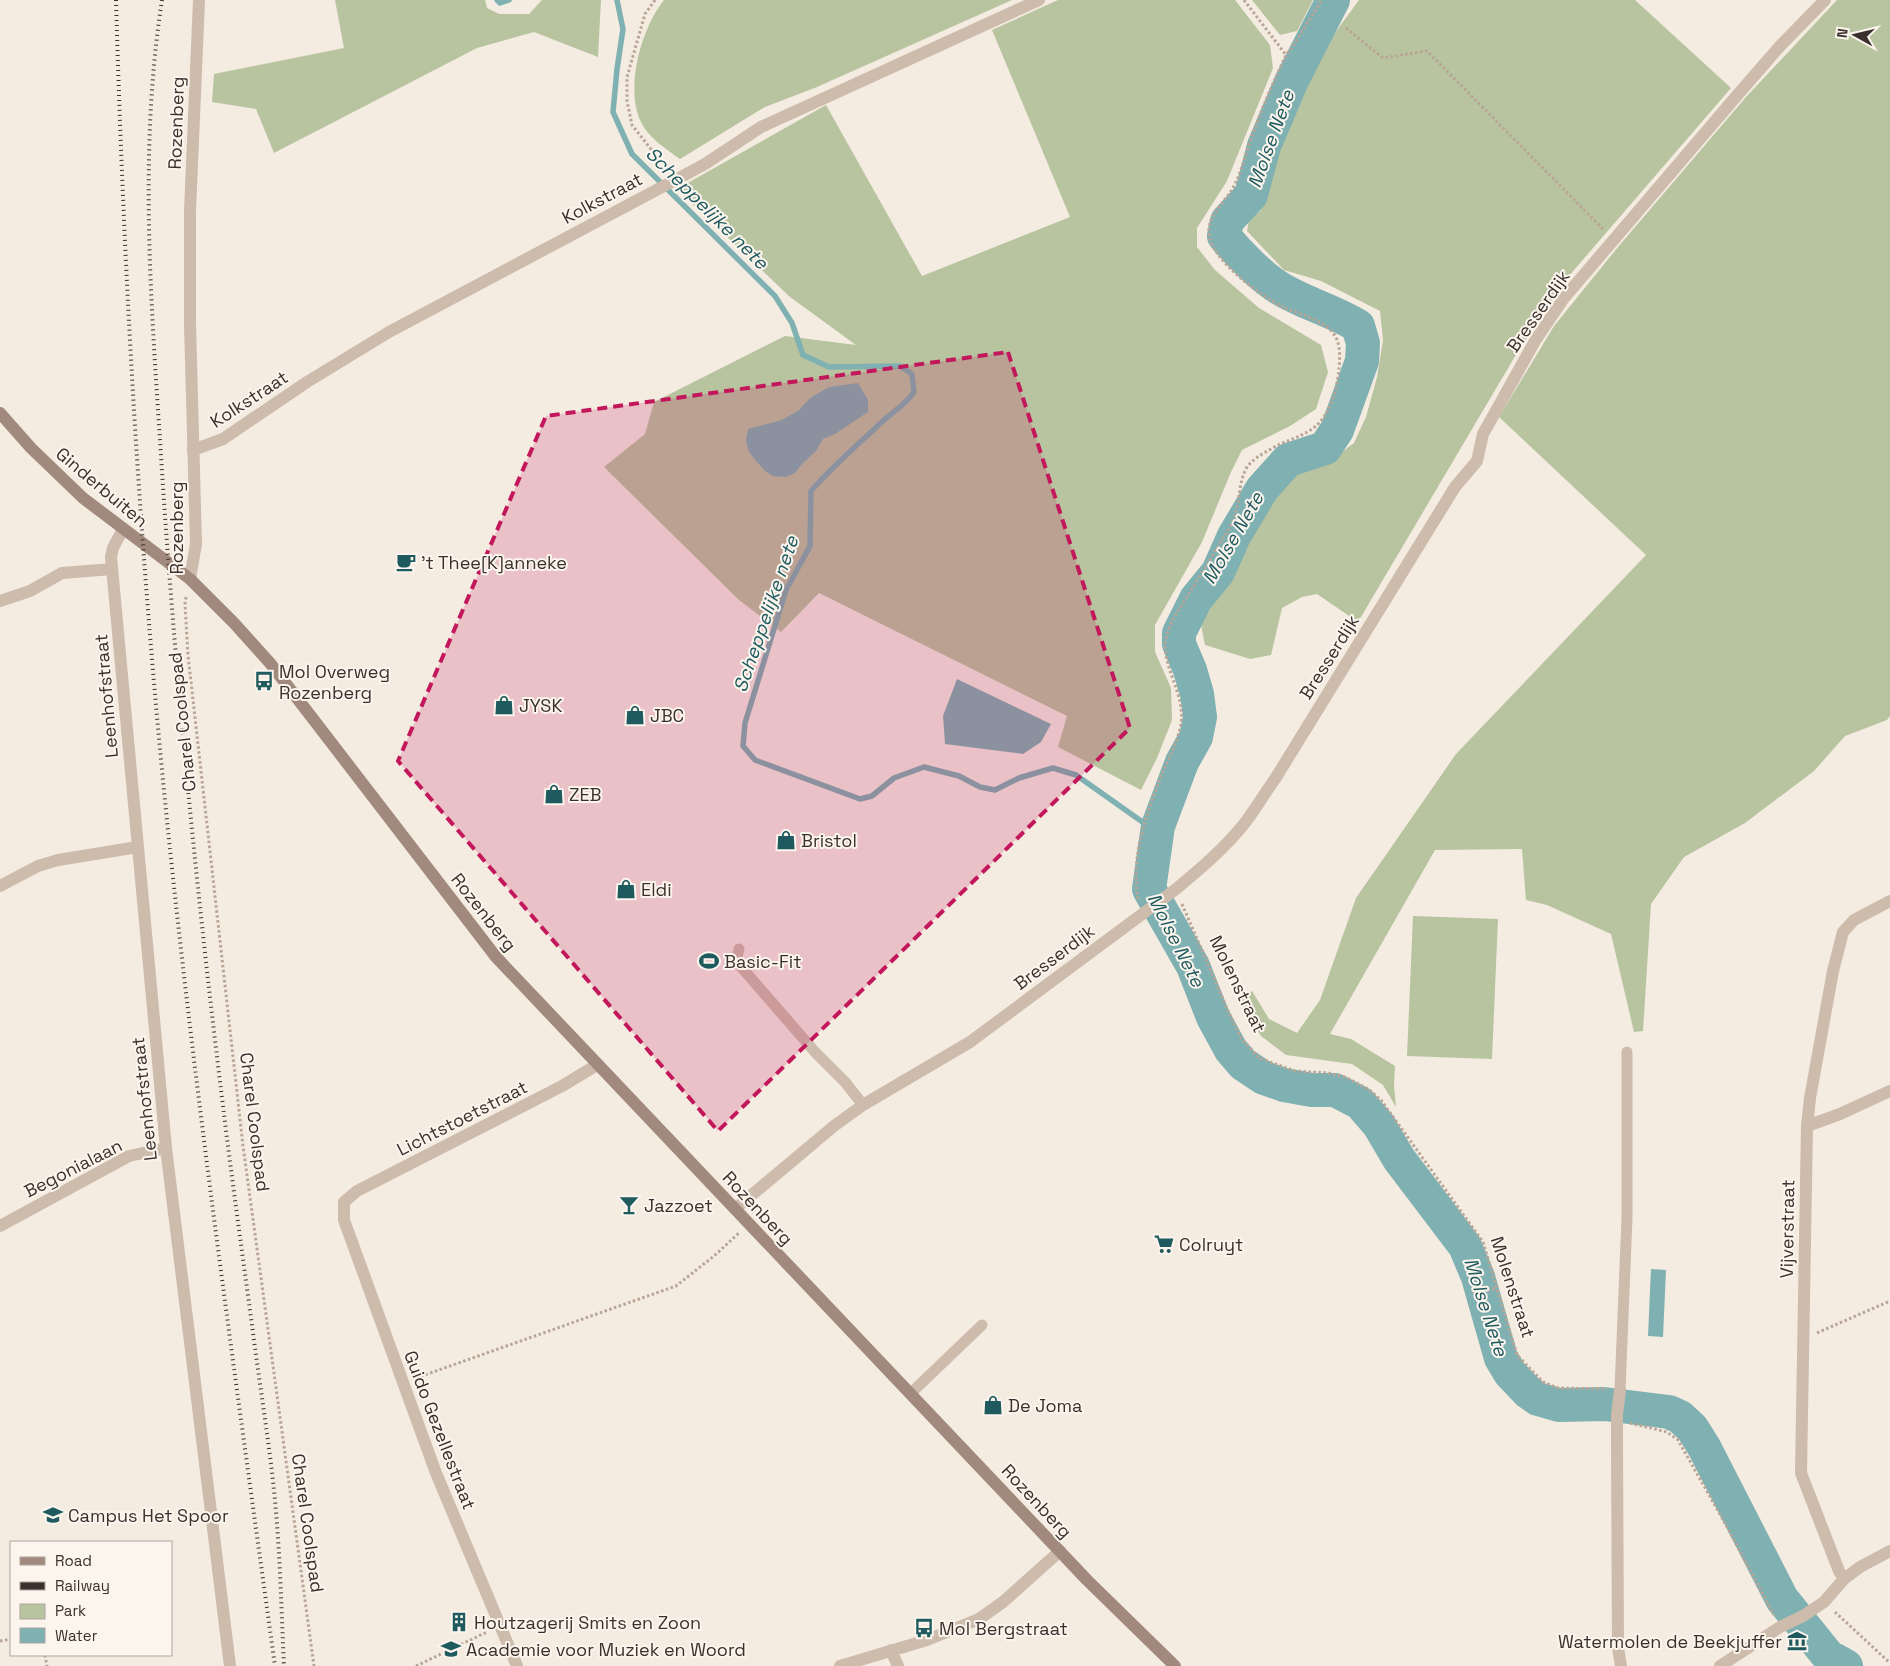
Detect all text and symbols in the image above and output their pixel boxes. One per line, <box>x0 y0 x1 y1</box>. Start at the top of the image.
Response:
north arrow <box>1830 10 1880 60</box>
text: N <box>1833 27 1852 39</box>
street label: Rozenberg <box>163 76 189 170</box>
water label: Molse Nete <box>1242 86 1300 191</box>
water label: Scheppelijke nete <box>640 141 774 275</box>
street label: Kolkstraat <box>558 167 646 229</box>
street label: Bresserdijk <box>1501 265 1575 357</box>
street label: Kolkstraat <box>206 365 292 433</box>
street label: Ginderbuiten <box>51 442 153 532</box>
street label: Rozenberg <box>165 481 188 575</box>
water label: Molse Nete <box>1197 487 1270 588</box>
water label: Scheppelijke nete <box>728 532 805 695</box>
cafe icon: 't Thee[K]anneke <box>395 551 417 573</box>
place label: 't Thee[K]anneke <box>421 551 567 574</box>
street label: Bresserdijk <box>1294 610 1364 703</box>
street label: Leenhofstraat <box>89 633 123 759</box>
street label: Charel Coolspad <box>163 651 201 793</box>
place label: Mol Overweg Rozenberg <box>279 660 390 704</box>
bus stop icon: Mol Overweg Rozenberg <box>253 670 275 692</box>
shop icon: JYSK <box>493 694 515 716</box>
place label: JYSK <box>519 694 562 717</box>
shop icon: JBC <box>624 704 646 726</box>
place label: JBC <box>650 704 684 727</box>
shop icon: ZEB <box>543 783 565 805</box>
place label: ZEB <box>569 783 601 806</box>
shop icon: Bristol <box>775 829 797 851</box>
place label: Bristol <box>801 829 857 852</box>
street label: Rozenberg <box>446 868 522 956</box>
shop icon: Eldi <box>615 878 637 900</box>
place label: Eldi <box>641 878 672 901</box>
water label: Molse Nete <box>1142 889 1211 992</box>
street label: Bresserdijk <box>1009 919 1099 995</box>
street label: Molenstraat <box>1205 932 1271 1036</box>
sports icon: Basic-Fit <box>698 950 720 972</box>
place label: Basic-Fit <box>724 950 801 973</box>
street label: Leenhofstraat <box>126 1036 162 1162</box>
street label: Charel Coolspad <box>235 1051 275 1193</box>
street label: Lichtstoetstraat <box>393 1075 531 1161</box>
street label: Begonialaan <box>20 1133 126 1203</box>
street label: Rozenberg <box>718 1166 798 1250</box>
street label: Vijverstraat <box>1775 1179 1799 1279</box>
bar icon: Jazzoet <box>618 1194 640 1216</box>
place label: Jazzoet <box>644 1194 713 1217</box>
supermarket icon: Colruyt <box>1153 1233 1175 1255</box>
place label: Colruyt <box>1179 1233 1243 1256</box>
street label: Molenstraat <box>1486 1233 1540 1341</box>
water label: Molse Nete <box>1458 1255 1514 1360</box>
street label: Guido Gezellestraat <box>399 1347 481 1513</box>
shop icon: De Joma <box>982 1394 1004 1416</box>
place label: De Joma <box>1008 1394 1082 1417</box>
street label: Charel Coolspad <box>287 1452 329 1594</box>
street label: Rozenberg <box>997 1459 1077 1543</box>
school or university icon: Campus Het Spoor <box>42 1504 64 1526</box>
place label: Campus Het Spoor <box>68 1504 229 1527</box>
legend <box>10 1541 172 1656</box>
text: Road <box>55 1551 92 1570</box>
text: Railway <box>55 1576 110 1595</box>
text: Park <box>55 1601 86 1620</box>
building icon: Houtzagerij Smits en Zoon <box>448 1611 470 1633</box>
place label: Houtzagerij Smits en Zoon <box>474 1611 701 1634</box>
bus stop icon: Mol Bergstraat <box>913 1617 935 1639</box>
place label: Mol Bergstraat <box>939 1617 1068 1640</box>
text: Water <box>55 1626 98 1645</box>
place label: Watermolen de Beekjuffer <box>1558 1630 1782 1653</box>
museum icon: Watermolen de Beekjuffer <box>1786 1630 1808 1652</box>
school or university icon: Academie voor Muziek en Woord <box>440 1638 462 1660</box>
place label: Academie voor Muziek en Woord <box>466 1638 746 1661</box>

